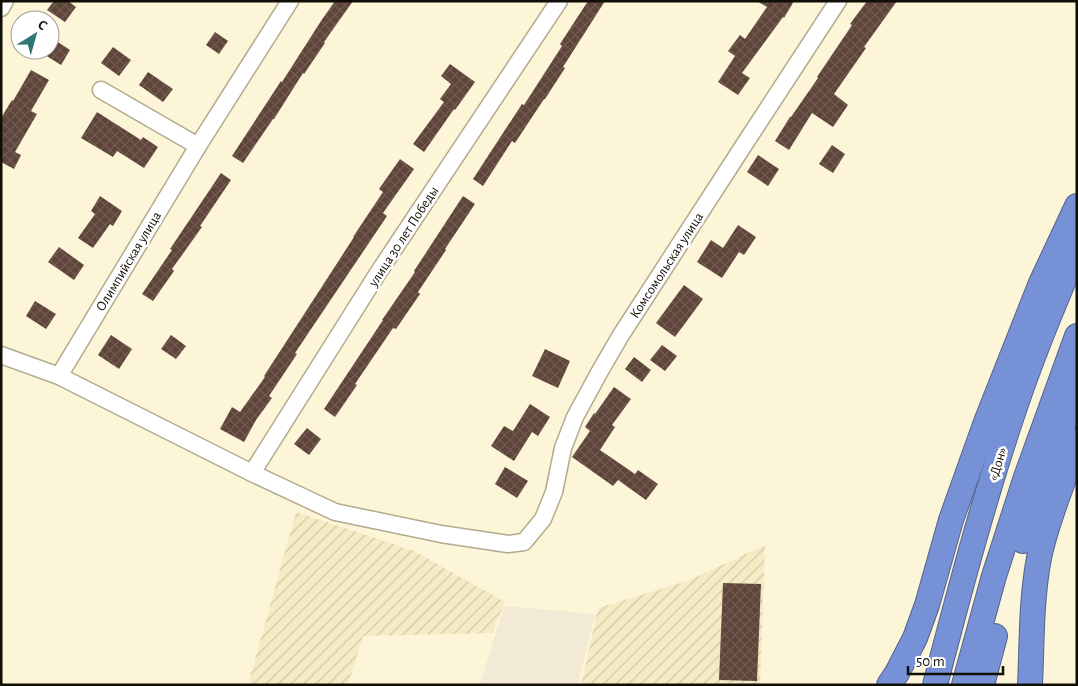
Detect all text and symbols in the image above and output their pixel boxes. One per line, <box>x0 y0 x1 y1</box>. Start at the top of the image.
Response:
north arrow <box>10 10 60 60</box>
text: С <box>35 17 50 33</box>
street label: улица 30 лет Победы <box>366 184 441 290</box>
street label: Олимпийская улица <box>94 209 164 314</box>
street label: Комсомольская улица <box>627 210 707 321</box>
street label: «Дон» <box>986 446 1010 483</box>
scale bar <box>908 644 1003 676</box>
text: 50 m <box>916 654 945 669</box>

